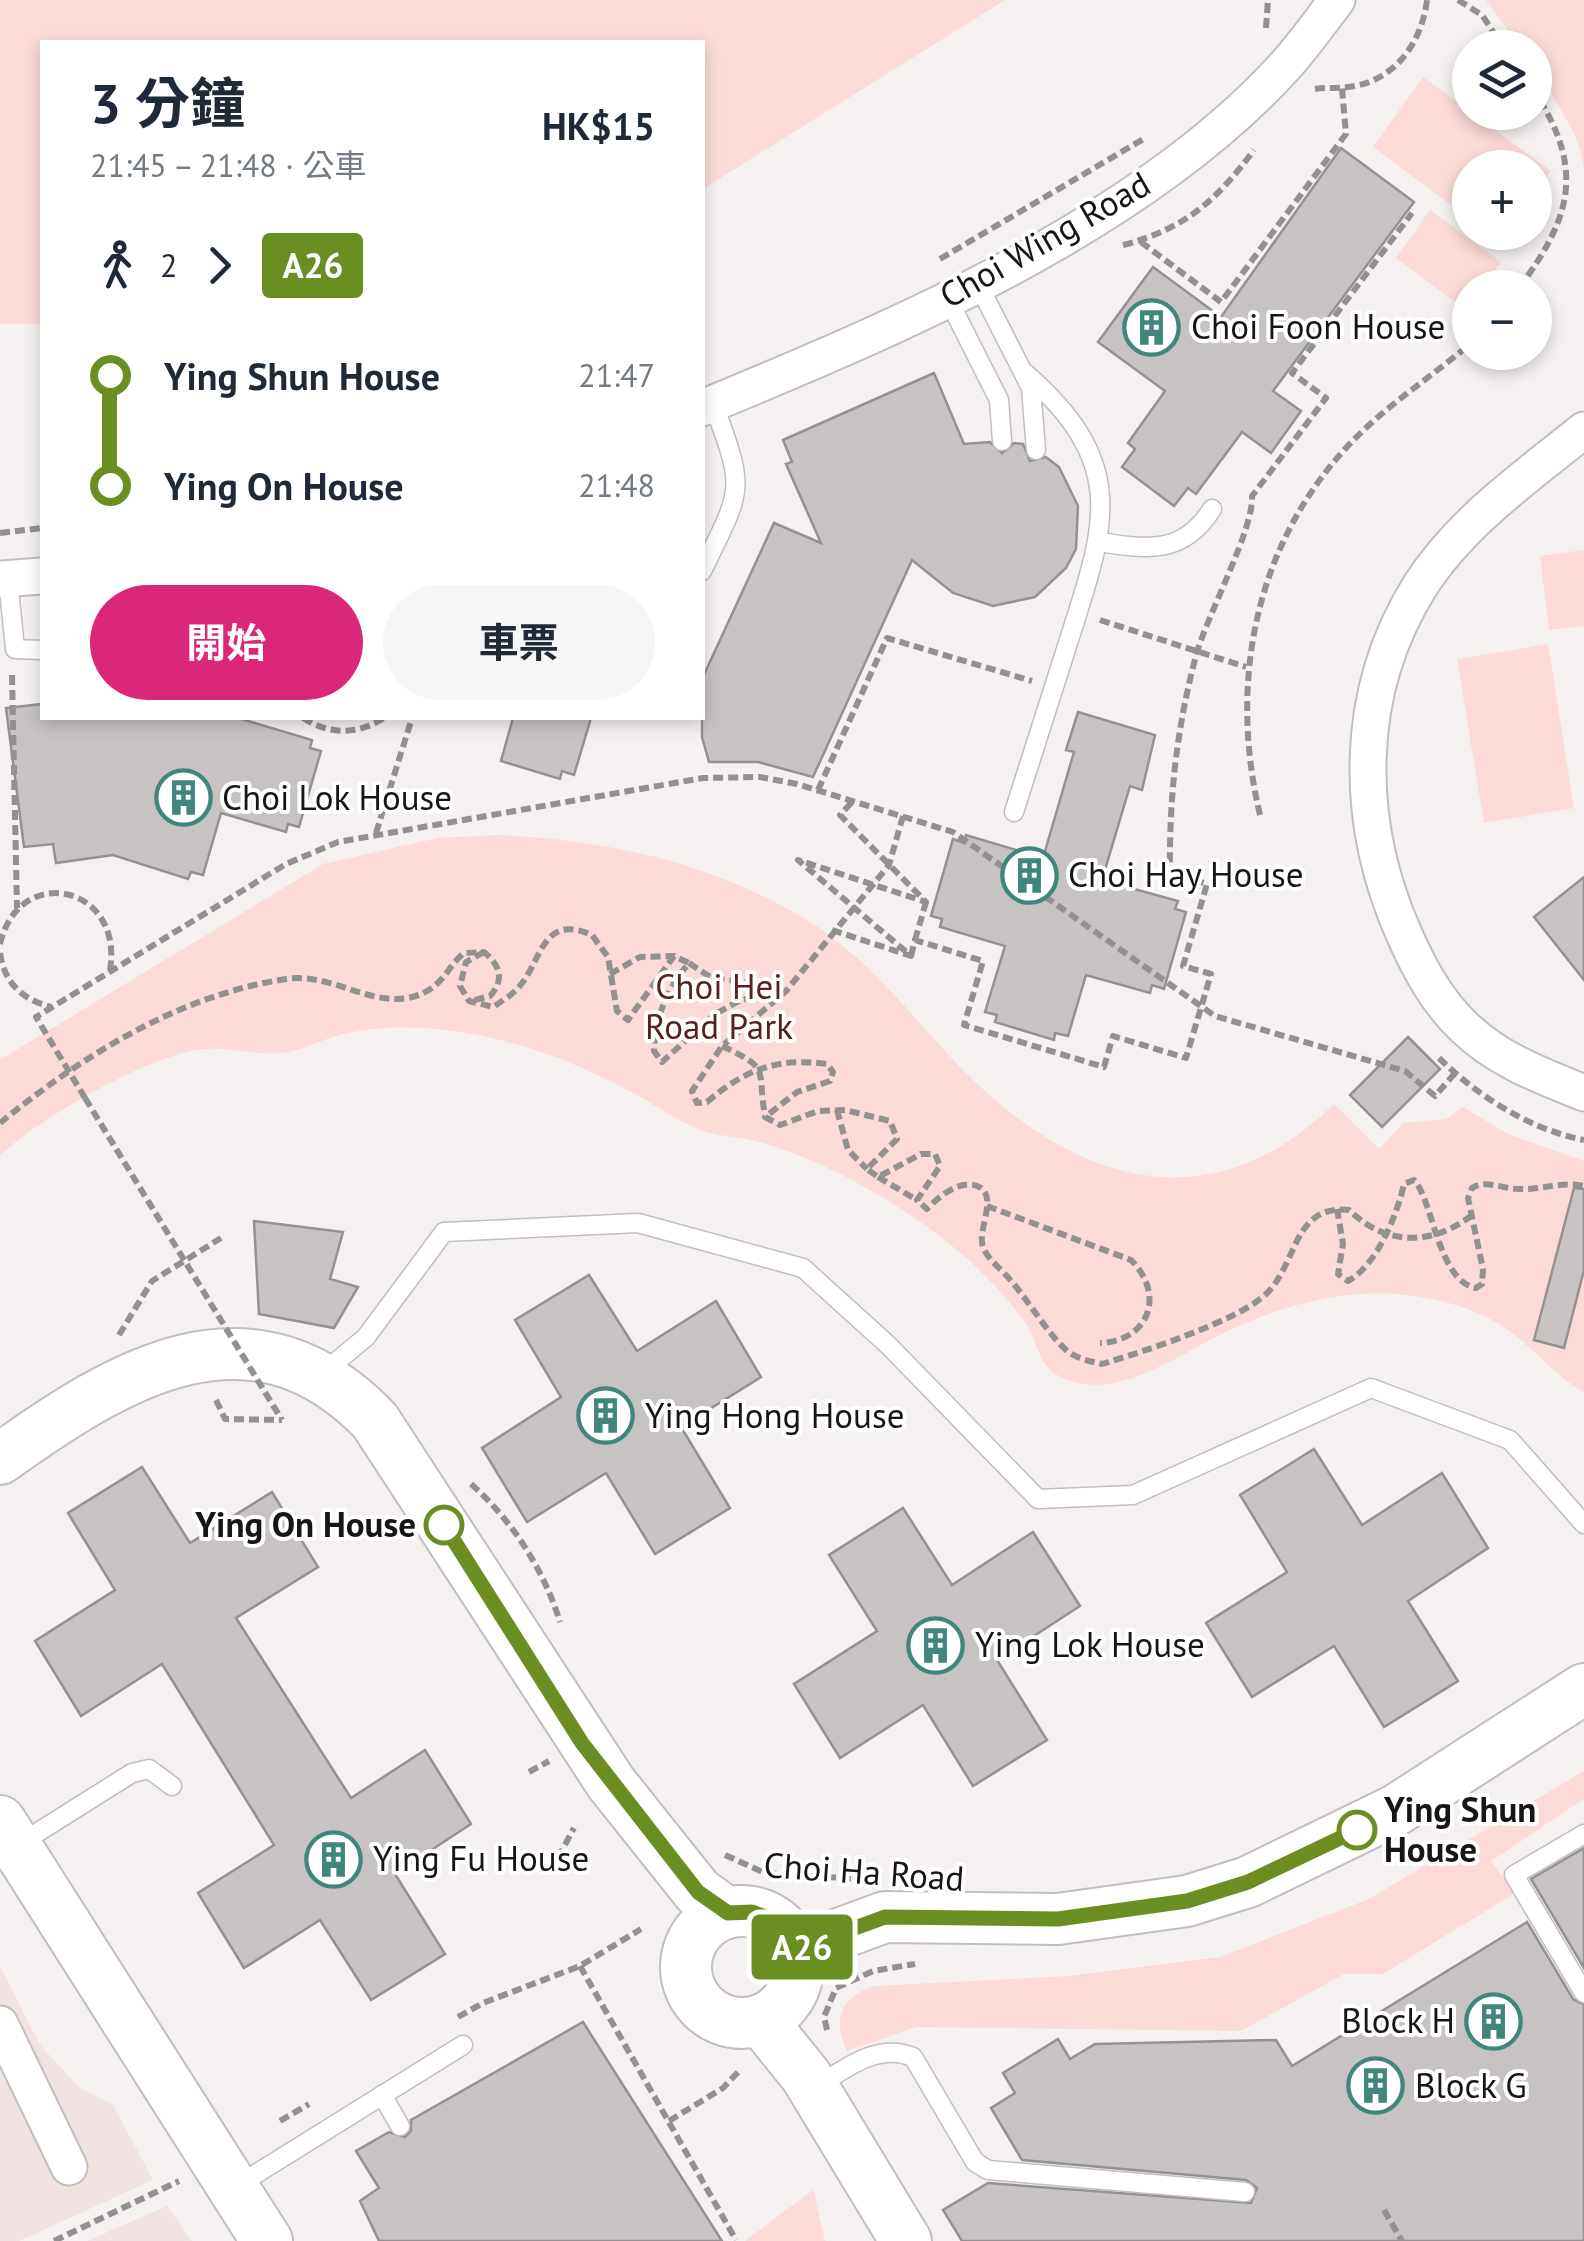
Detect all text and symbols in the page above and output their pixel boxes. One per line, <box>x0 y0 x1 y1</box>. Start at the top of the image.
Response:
map controls <box>1452 30 1552 370</box>
button: layers <box>1452 30 1552 130</box>
text: 3 分鐘 <box>90 67 245 138</box>
text: HK$15 <box>542 101 655 150</box>
text: 21:45 – 21:48 · 公車 <box>90 144 366 186</box>
button: + <box>1452 150 1552 250</box>
street label: Choi Wing Road <box>931 160 1158 318</box>
icon: walk <box>90 238 145 293</box>
icon: forward <box>192 238 247 293</box>
text: A26 <box>282 242 343 288</box>
text: 2 <box>160 244 177 286</box>
button: − <box>1452 270 1552 370</box>
building icon: Choi Foon House <box>1122 297 1182 357</box>
place label: Choi Foon House <box>1191 303 1445 349</box>
text: Ying Shun House <box>164 351 440 400</box>
text: 21:47 <box>578 354 655 396</box>
text: Ying On House <box>164 461 404 510</box>
text: 21:48 <box>578 464 655 506</box>
button: 開始 <box>90 585 363 700</box>
button: 車票 <box>383 585 655 700</box>
building icon: Choi Lok House <box>153 768 213 828</box>
place label: Choi Lok House <box>222 774 452 820</box>
building icon: Choi Hay House <box>999 845 1059 905</box>
place label: Choi Hay House <box>1068 851 1304 897</box>
park label: Choi Hei Road Park <box>645 963 793 1049</box>
building icon: Ying Hong House <box>576 1386 636 1446</box>
place label: Ying Hong House <box>645 1392 904 1438</box>
place label: Ying On House <box>194 1501 416 1547</box>
marker: Ying On House <box>425 1506 463 1544</box>
building icon: Ying Lok House <box>906 1615 966 1675</box>
place label: Ying Lok House <box>975 1621 1205 1667</box>
place label: Ying Shun House <box>1383 1786 1536 1872</box>
marker: Ying Shun House <box>1338 1811 1376 1849</box>
building icon: Ying Fu House <box>304 1829 364 1889</box>
place label: Ying Fu House <box>373 1835 589 1881</box>
street label: Choi Ha Road <box>762 1841 966 1901</box>
line badge: A26 <box>744 1914 860 1980</box>
text: A26 <box>772 1924 832 1970</box>
building icon: Block H <box>1464 1991 1524 2051</box>
place label: Block H <box>1341 1997 1455 2043</box>
building icon: Block G <box>1346 2056 1406 2116</box>
place label: Block G <box>1415 2062 1527 2108</box>

